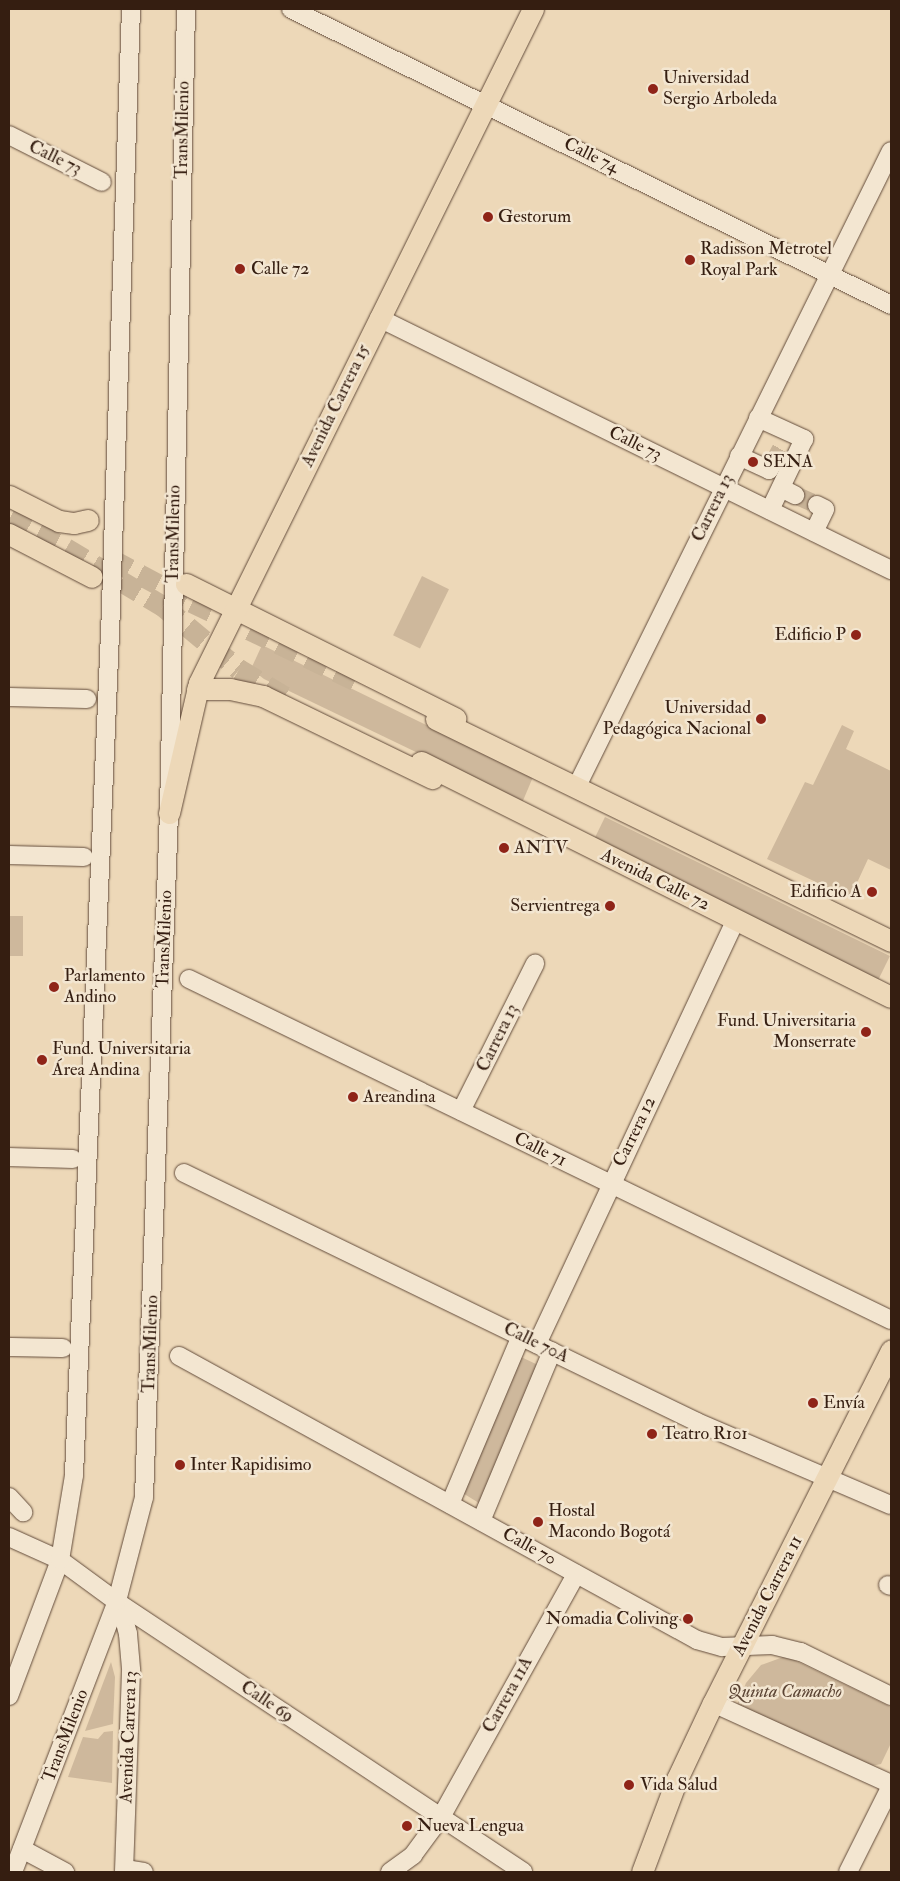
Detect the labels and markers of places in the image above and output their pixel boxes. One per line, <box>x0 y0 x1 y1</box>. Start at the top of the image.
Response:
place label: Universidad Sergio Arboleda <box>663 68 777 110</box>
marker: Universidad Sergio Arboleda <box>647 83 659 95</box>
place label: Gestorum <box>498 206 571 228</box>
marker: Gestorum <box>482 211 494 223</box>
place label: Radisson Metrotel Royal Park <box>700 239 832 282</box>
marker: Radisson Metrotel Royal Park <box>684 254 696 266</box>
place label: Calle 72 <box>251 258 309 280</box>
marker: Calle 72 <box>233 262 247 276</box>
place label: SENA <box>763 451 813 473</box>
marker: SENA <box>747 456 759 468</box>
place label: Edificio P <box>775 624 846 646</box>
marker: Edificio P <box>850 629 862 641</box>
place label: Universidad Pedagógica Nacional <box>603 698 751 741</box>
marker: Universidad Pedagógica Nacional <box>755 713 767 725</box>
place label: ANTV <box>514 837 568 859</box>
marker: ANTV <box>498 842 510 854</box>
place label: Edificio A <box>790 881 862 903</box>
marker: Edificio A <box>866 886 878 898</box>
place label: Servientrega <box>510 895 600 917</box>
marker: Servientrega <box>604 900 616 912</box>
place label: Parlamento Andino <box>64 966 145 1009</box>
marker: Parlamento Andino <box>48 981 60 993</box>
place label: Fund. Universitaria Monserrate <box>717 1011 856 1054</box>
marker: Fund. Universitaria Monserrate <box>860 1026 872 1038</box>
place label: Fund. Universitaria Área Andina <box>52 1039 191 1082</box>
marker: Fund. Universitaria Área Andina <box>36 1054 48 1066</box>
place label: Areandina <box>363 1086 436 1108</box>
marker: Areandina <box>347 1091 359 1103</box>
place label: Envía <box>823 1392 865 1414</box>
marker: Envía <box>807 1397 819 1409</box>
place label: Teatro R101 <box>662 1423 748 1445</box>
marker: Teatro R101 <box>646 1428 658 1440</box>
place label: Inter Rapidisimo <box>190 1454 311 1476</box>
marker: Inter Rapidisimo <box>174 1459 186 1471</box>
place label: Hostal Macondo Bogotá <box>548 1501 670 1544</box>
marker: Hostal Macondo Bogotá <box>532 1516 544 1528</box>
place label: Nomadia Coliving <box>546 1608 678 1630</box>
marker: Nomadia Coliving <box>682 1613 694 1625</box>
place label: Vida Salud <box>640 1774 718 1796</box>
marker: Vida Salud <box>622 1778 636 1792</box>
place label: Nueva Lengua <box>417 1815 524 1837</box>
marker: Nueva Lengua <box>401 1820 413 1832</box>

